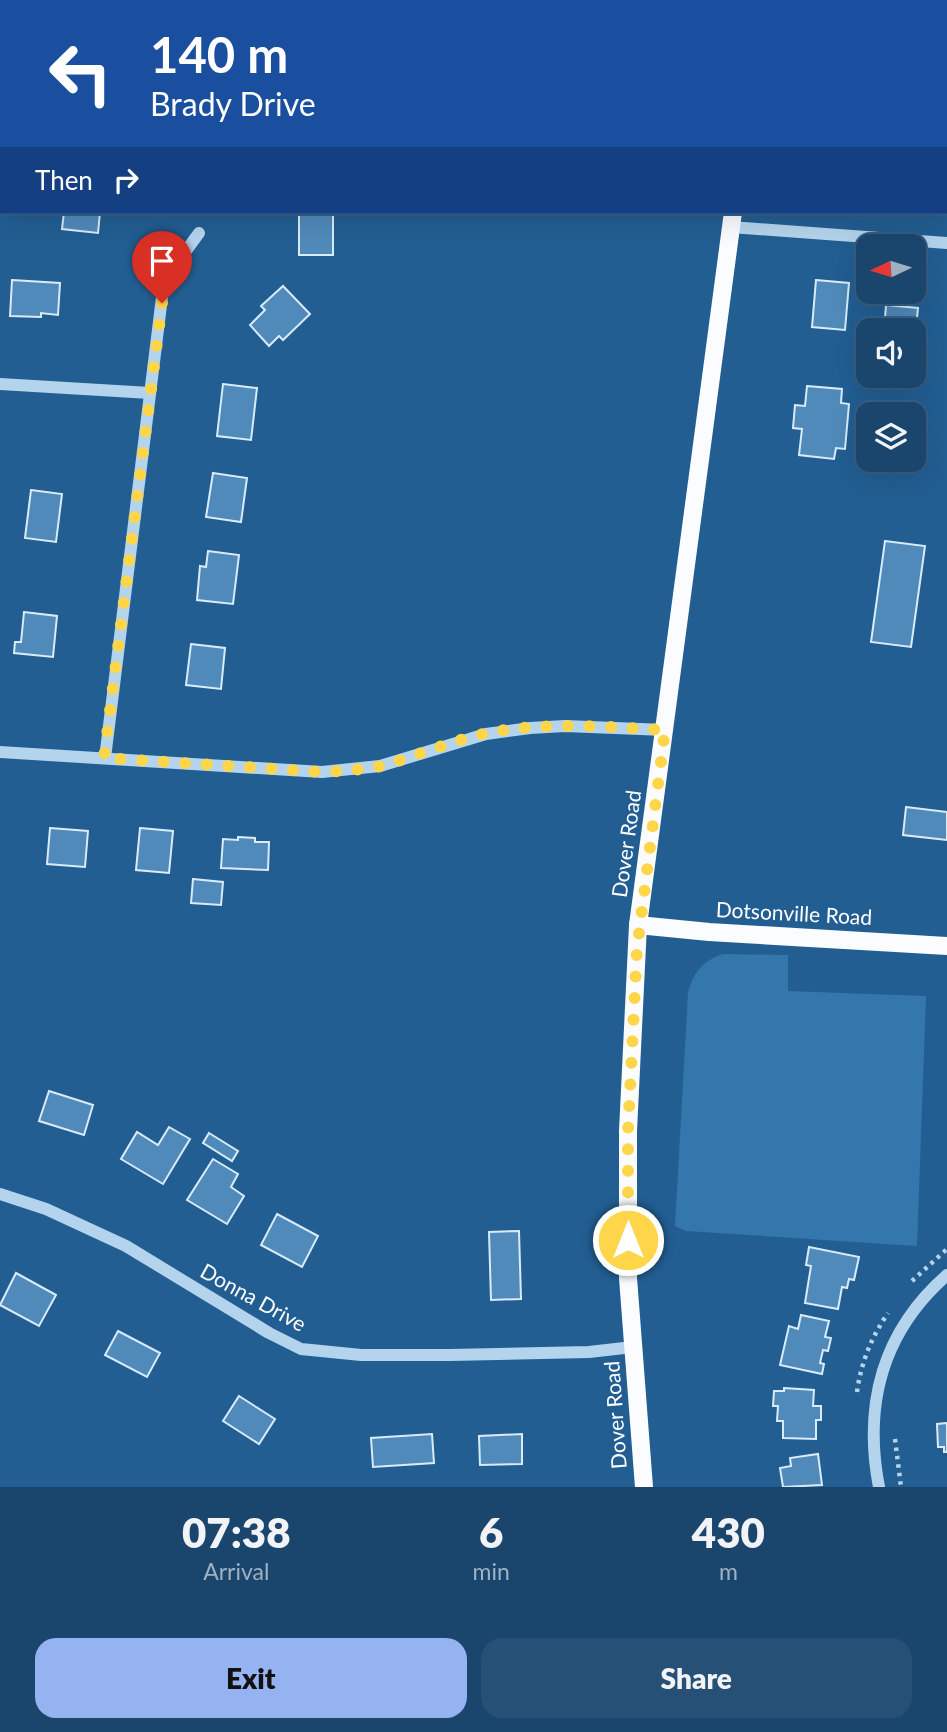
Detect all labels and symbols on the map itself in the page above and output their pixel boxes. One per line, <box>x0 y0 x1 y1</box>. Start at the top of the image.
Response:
pin <box>132 231 192 303</box>
north arrow <box>856 234 926 304</box>
street label: Dover Road <box>606 788 645 899</box>
street label: Dotsonville Road <box>715 896 873 929</box>
position arrow <box>591 1203 665 1277</box>
street label: Donna Drive <box>196 1257 311 1336</box>
street label: Dover Road <box>598 1360 631 1470</box>

